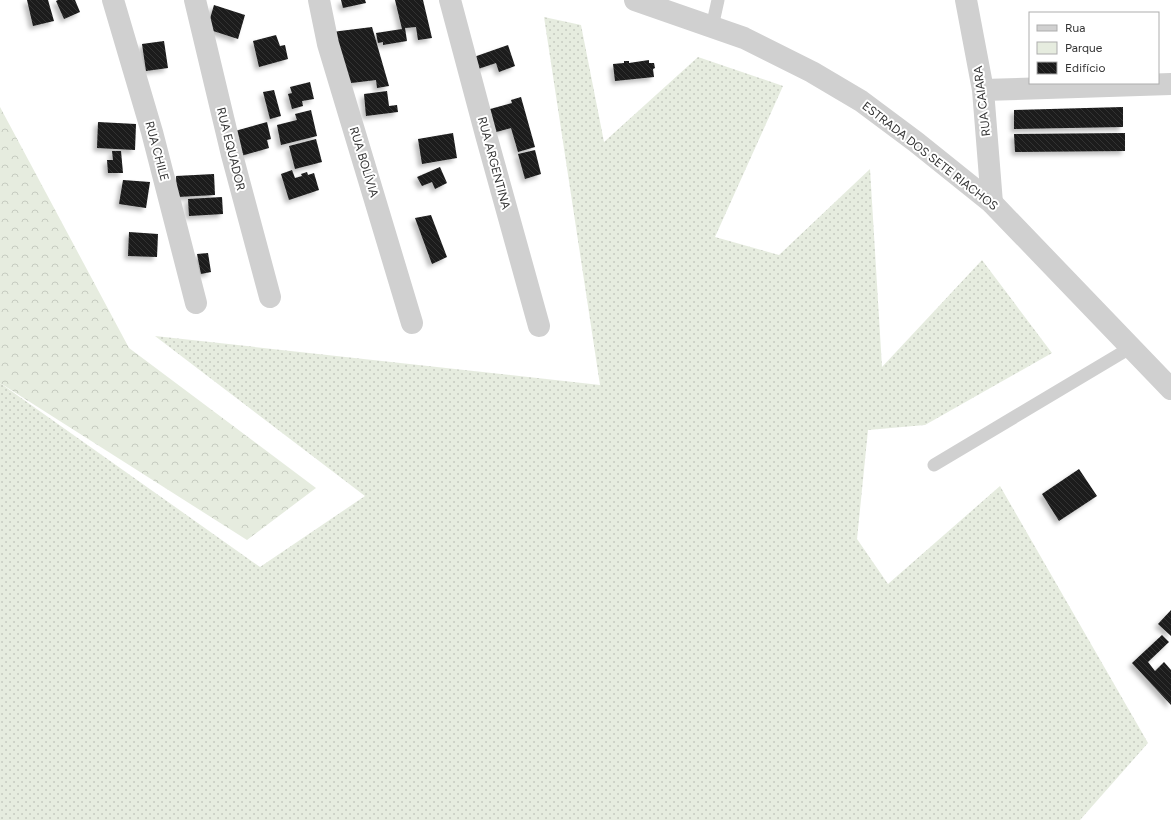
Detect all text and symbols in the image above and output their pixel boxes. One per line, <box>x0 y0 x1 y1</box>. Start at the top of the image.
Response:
legend <box>1029 12 1159 84</box>
text: Rua <box>1065 21 1085 35</box>
text: Parque <box>1065 41 1103 55</box>
text: Edifício <box>1065 61 1105 75</box>
street label: RUA CAIARA <box>971 65 993 137</box>
street label: ESTRADA DOS SETE RIACHOS <box>859 99 1001 213</box>
street label: RUA EQUADOR <box>214 106 248 192</box>
street label: RUA ARGENTINA <box>475 115 513 211</box>
street label: RUA CHILE <box>142 120 172 182</box>
street label: RUA BOLÍVIA <box>347 125 381 199</box>

